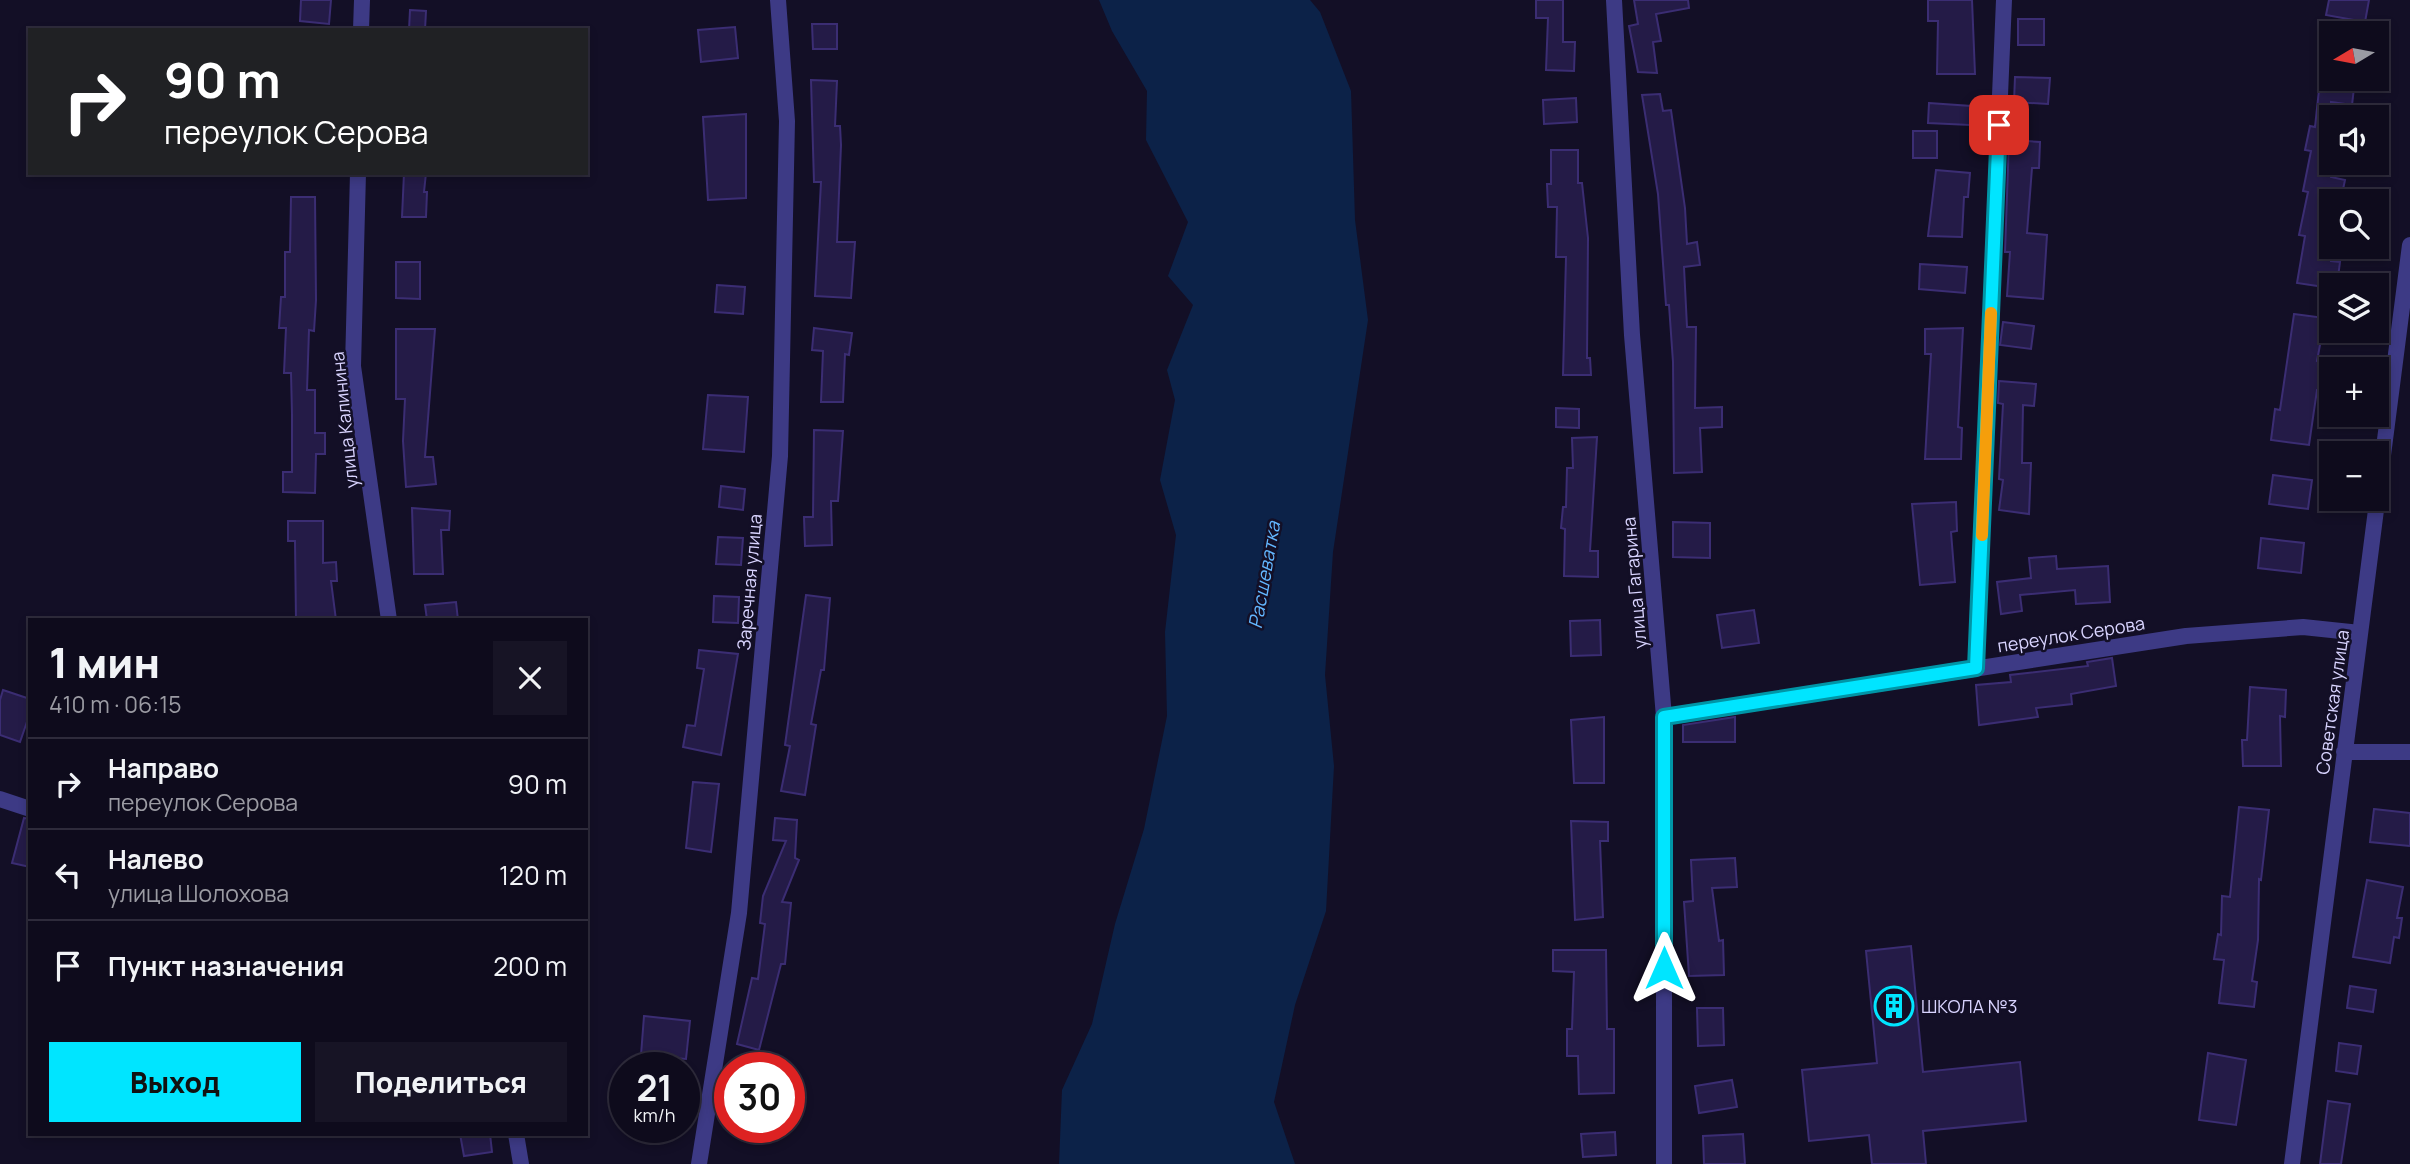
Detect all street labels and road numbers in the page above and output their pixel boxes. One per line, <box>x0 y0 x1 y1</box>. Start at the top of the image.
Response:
street label: улица Калинина <box>325 350 363 490</box>
street label: Заречная улица <box>731 513 767 651</box>
street label: улица Гагарина <box>1616 516 1652 650</box>
street label: переулок Серова <box>1996 611 2146 657</box>
street label: Советская улица <box>2310 628 2354 776</box>

